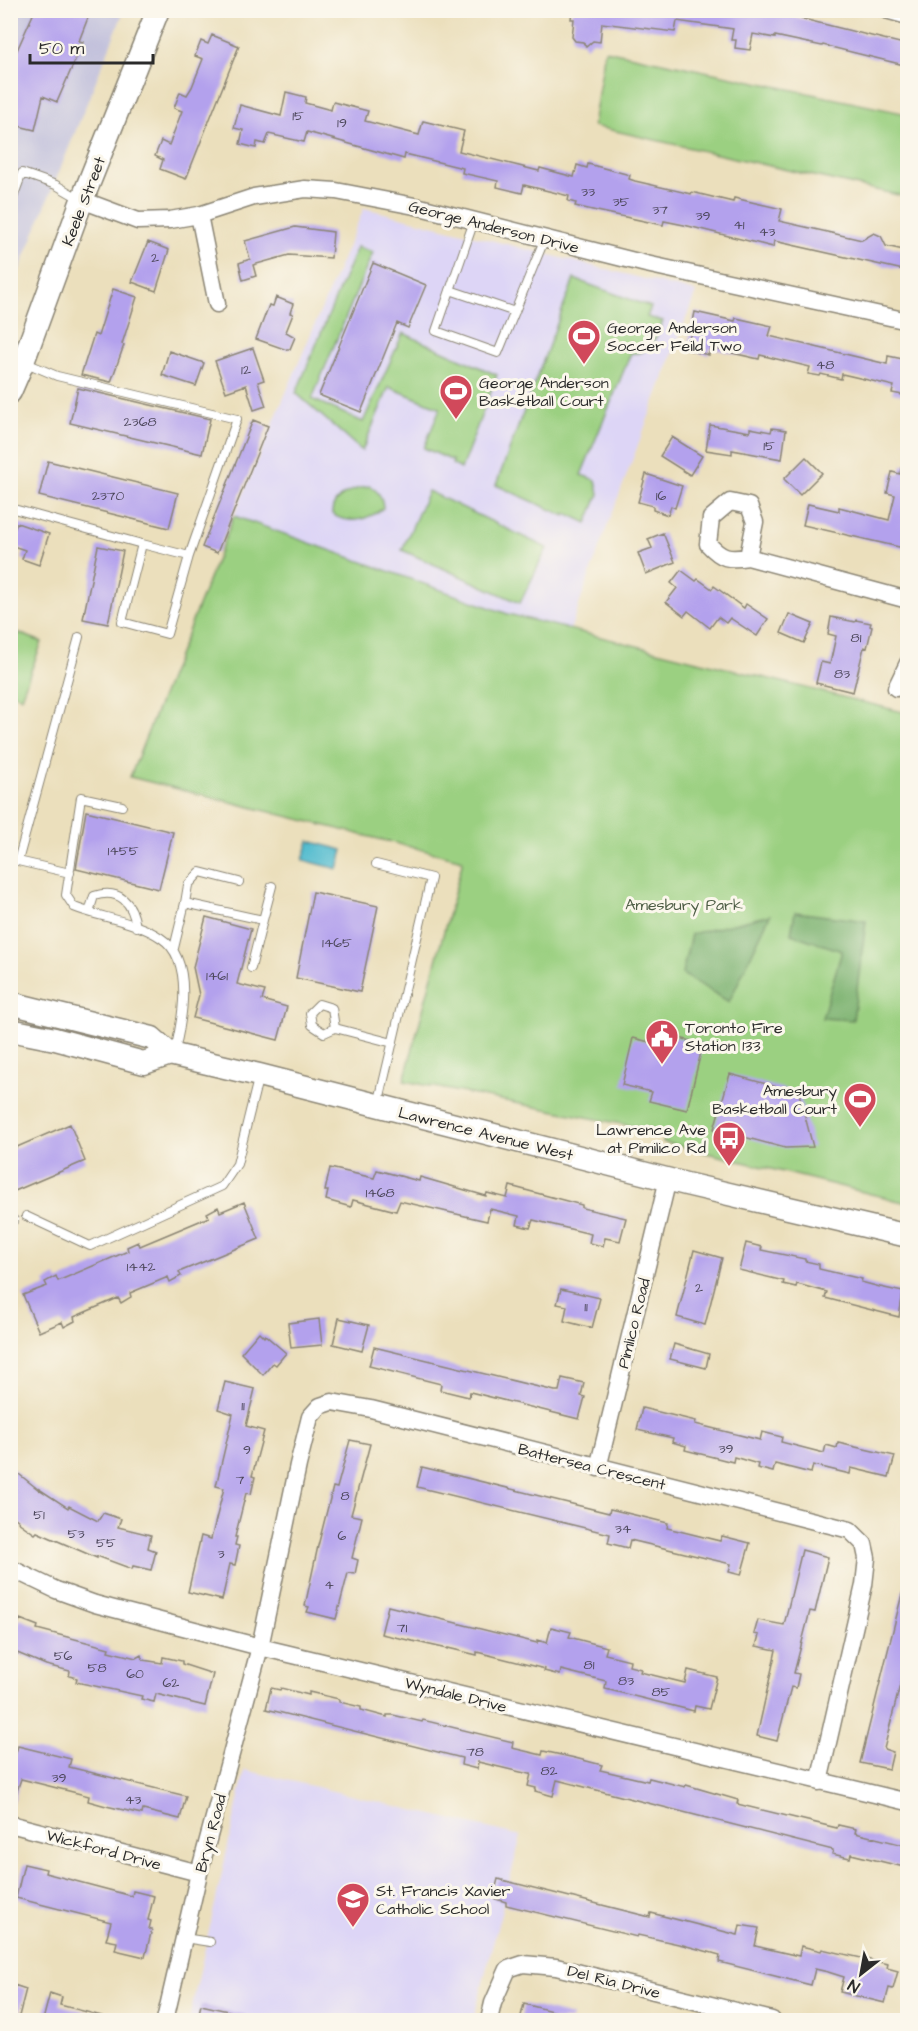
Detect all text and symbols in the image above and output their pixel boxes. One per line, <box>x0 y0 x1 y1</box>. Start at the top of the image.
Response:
scale bar <box>30 27 153 65</box>
text: 50 m <box>39 36 84 61</box>
house number: 15 <box>292 106 304 126</box>
house number: 19 <box>337 113 347 133</box>
street label: Keele Street <box>57 153 111 249</box>
house number: 33 <box>581 182 595 202</box>
house number: 35 <box>612 192 630 212</box>
street label: George Anderson Drive <box>406 195 582 260</box>
house number: 37 <box>652 200 668 220</box>
house number: 39 <box>695 206 711 226</box>
house number: 41 <box>733 215 745 235</box>
house number: 43 <box>759 222 775 242</box>
house number: 2 <box>151 248 159 268</box>
place label: George Anderson Soccer Feild Two <box>607 317 742 357</box>
sports icon: George Anderson Soccer Feild Two <box>566 318 602 365</box>
house number: 48 <box>816 355 834 375</box>
house number: 12 <box>241 360 251 380</box>
place label: George Anderson Basketball Court <box>479 372 609 412</box>
sports icon: George Anderson Basketball Court <box>438 373 474 420</box>
house number: 2368 <box>124 412 157 432</box>
house number: 15 <box>763 436 775 456</box>
house number: 2370 <box>92 486 124 506</box>
house number: 16 <box>656 486 667 506</box>
house number: 81 <box>851 628 862 648</box>
house number: 83 <box>834 664 850 684</box>
house number: 1455 <box>107 841 139 861</box>
park label: Amesbury Park <box>625 894 743 917</box>
house number: 1465 <box>322 933 352 953</box>
house number: 1461 <box>206 966 228 986</box>
place label: Toronto Fire Station 133 <box>685 1017 783 1057</box>
public building icon: Toronto Fire Station 133 <box>644 1018 680 1065</box>
place label: Amesbury Basketball Court <box>712 1080 838 1120</box>
sports icon: Amesbury Basketball Court <box>842 1081 878 1128</box>
street label: Lawrence Avenue West <box>396 1102 576 1166</box>
place label: Lawrence Ave at Pimilico Rd <box>596 1119 706 1159</box>
bus stop icon: Lawrence Ave at Pimilico Rd <box>711 1120 747 1167</box>
house number: 1468 <box>365 1183 395 1203</box>
house number: 1442 <box>127 1257 155 1277</box>
street label: Pimlico Road <box>612 1276 656 1371</box>
house number: 2 <box>695 1278 703 1298</box>
house number: 11 <box>584 1297 588 1317</box>
house number: 11 <box>241 1396 245 1416</box>
street label: Battersea Crescent <box>516 1438 668 1496</box>
house number: 39 <box>718 1439 734 1459</box>
house number: 9 <box>243 1440 251 1460</box>
house number: 7 <box>236 1470 245 1490</box>
house number: 8 <box>340 1486 350 1506</box>
house number: 51 <box>33 1505 45 1525</box>
house number: 34 <box>615 1519 632 1539</box>
house number: 53 <box>67 1524 85 1544</box>
house number: 6 <box>338 1526 347 1546</box>
house number: 55 <box>96 1533 116 1553</box>
house number: 3 <box>217 1544 225 1564</box>
house number: 4 <box>324 1575 334 1595</box>
house number: 71 <box>397 1618 407 1638</box>
house number: 56 <box>54 1646 73 1666</box>
house number: 81 <box>584 1655 595 1675</box>
house number: 58 <box>88 1658 107 1678</box>
house number: 60 <box>126 1664 144 1684</box>
house number: 83 <box>618 1671 634 1691</box>
street label: Wyndale Drive <box>402 1672 509 1719</box>
house number: 62 <box>163 1673 179 1693</box>
house number: 85 <box>652 1682 671 1702</box>
house number: 78 <box>466 1742 484 1762</box>
house number: 82 <box>540 1761 558 1781</box>
house number: 39 <box>51 1768 67 1788</box>
house number: 43 <box>125 1790 141 1810</box>
street label: Bryn Road <box>190 1792 233 1875</box>
street label: Wickford Drive <box>44 1824 164 1876</box>
place label: St. Francis Xavier Catholic School <box>376 1880 511 1920</box>
school or university icon: St. Francis Xavier Catholic School <box>335 1881 371 1928</box>
north arrow <box>831 1944 891 2004</box>
street label: Del Ria Drive <box>565 1960 663 2004</box>
text: N <box>844 1974 864 1998</box>

